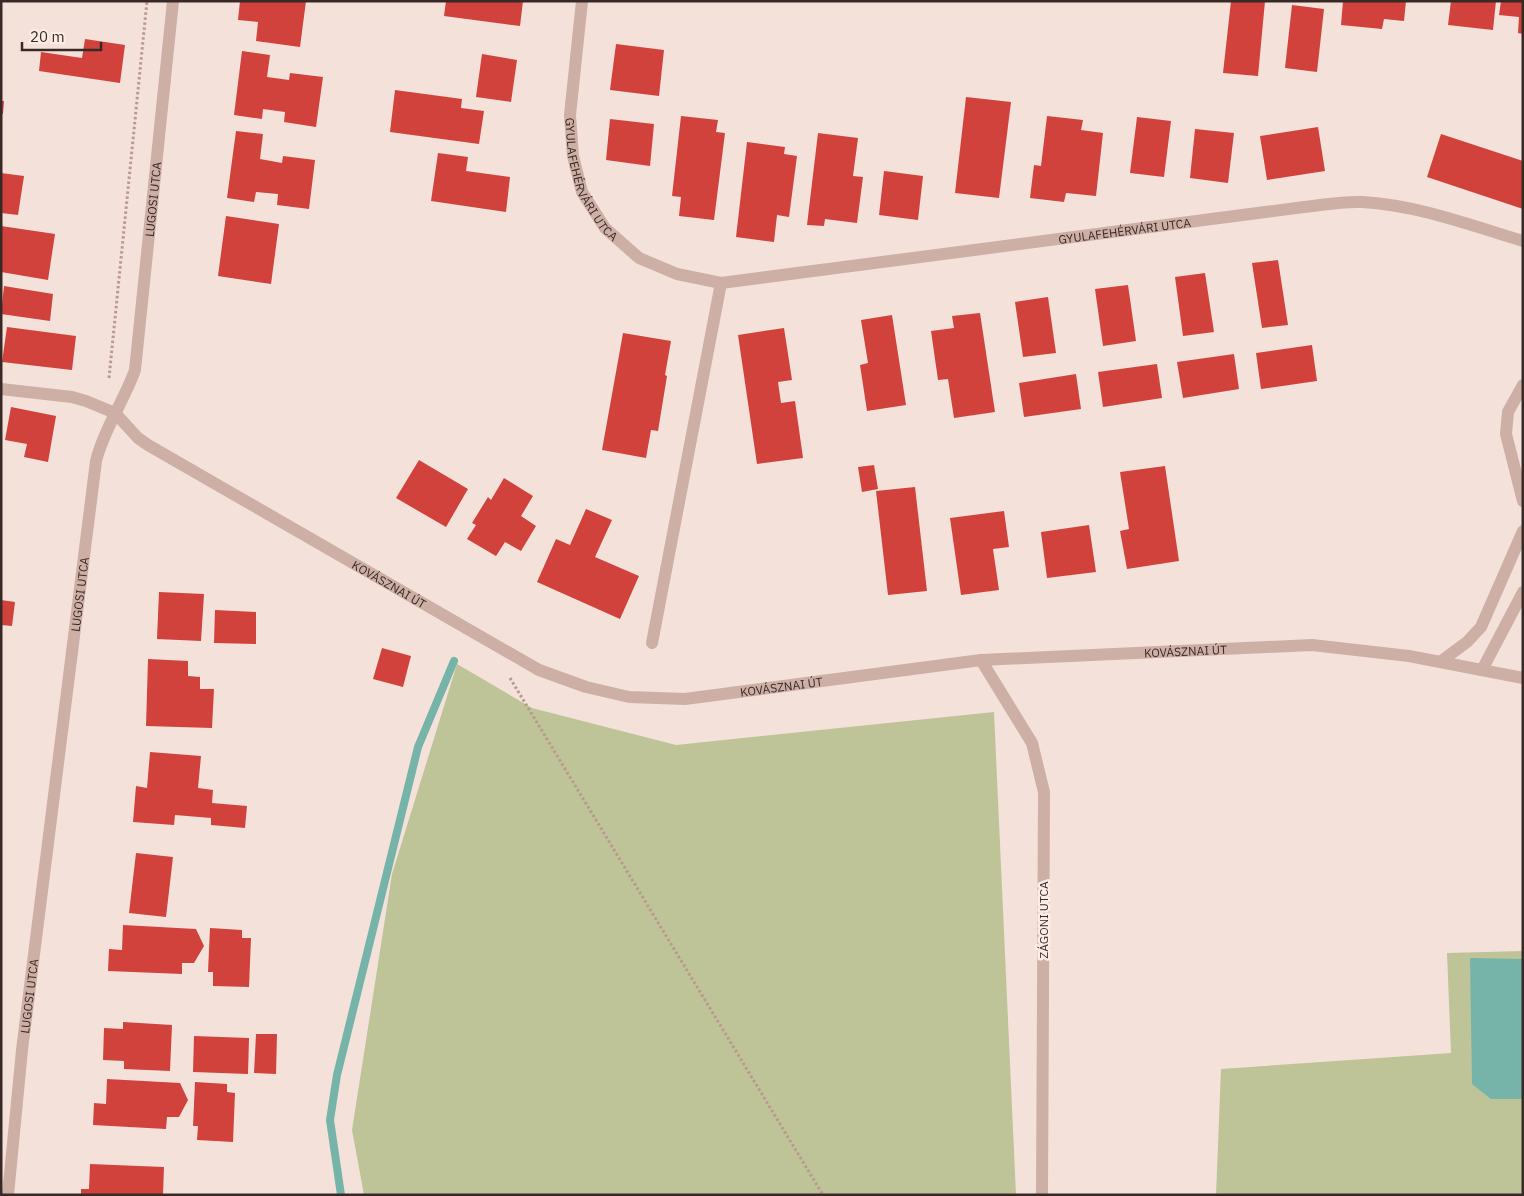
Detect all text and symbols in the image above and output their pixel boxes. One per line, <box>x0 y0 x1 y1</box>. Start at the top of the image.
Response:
scale bar <box>22 20 101 52</box>
text: 20 m <box>30 27 65 46</box>
street label: GYULAFEHÉRVÁRI UTCA <box>563 117 622 244</box>
street label: LUGOSI UTCA <box>141 161 164 238</box>
street label: GYULAFEHÉRVÁRI UTCA <box>1057 214 1192 246</box>
street label: LUGOSI UTCA <box>67 556 91 633</box>
street label: KOVÁSZNAI ÚT <box>350 557 429 611</box>
street label: KOVÁSZNAI ÚT <box>1144 641 1227 660</box>
street label: KOVÁSZNAI ÚT <box>739 673 824 699</box>
street label: ZÁGONI UTCA <box>1036 881 1051 959</box>
street label: LUGOSI UTCA <box>17 958 41 1034</box>

